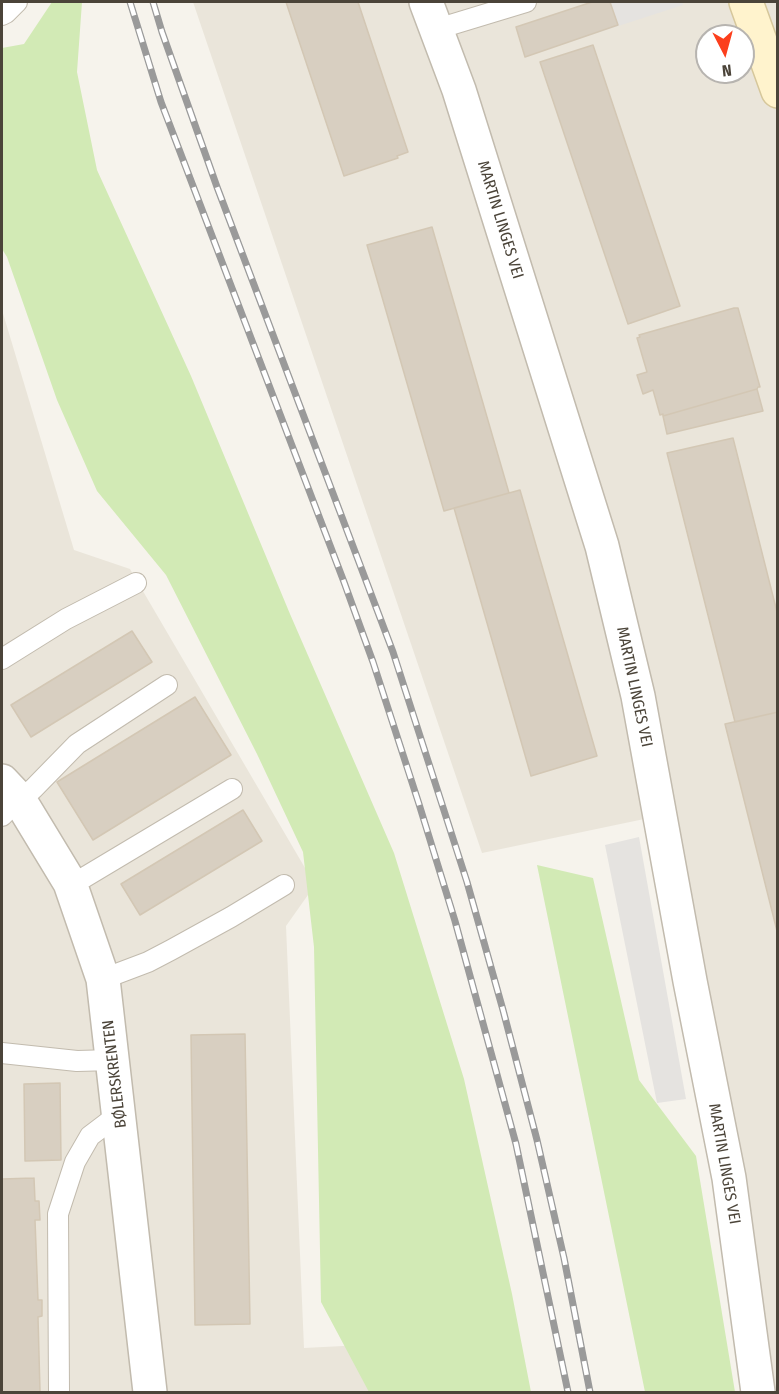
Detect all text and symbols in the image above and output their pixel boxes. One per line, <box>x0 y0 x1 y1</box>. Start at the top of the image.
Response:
north arrow <box>695 24 755 84</box>
text: N <box>721 60 732 80</box>
street label: MARTIN LINGES VEI <box>473 159 527 281</box>
street label: MARTIN LINGES VEI <box>612 625 656 749</box>
street label: BØLERSKRENTEN <box>99 1019 131 1129</box>
street label: MARTIN LINGES VEI <box>704 1102 744 1226</box>

